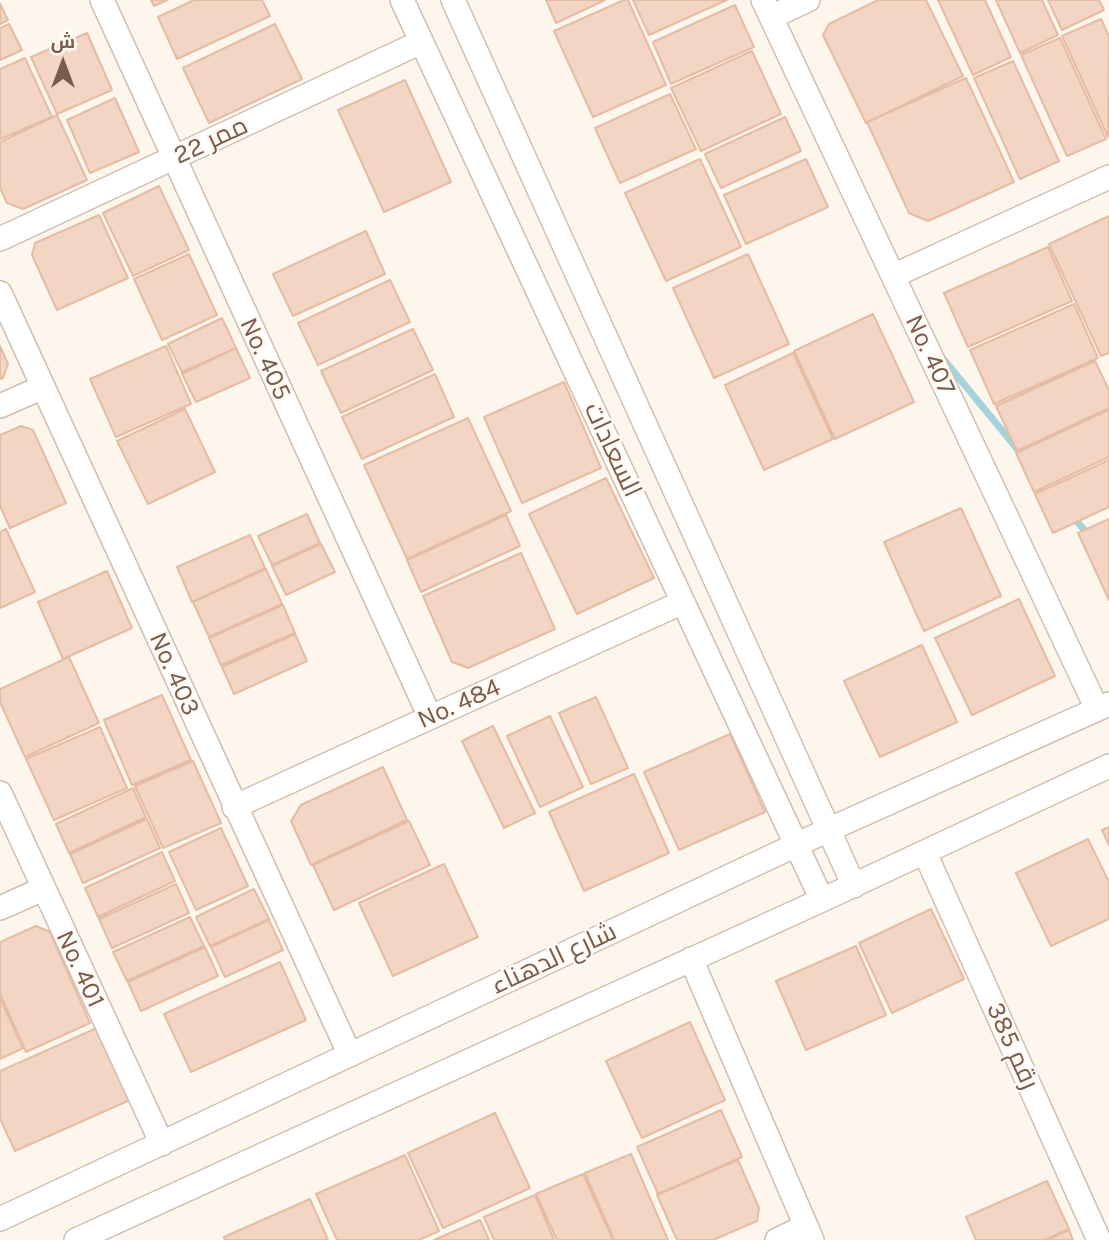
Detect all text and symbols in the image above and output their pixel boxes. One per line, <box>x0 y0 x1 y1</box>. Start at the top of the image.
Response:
north arrow <box>28 28 98 98</box>
text: ش <box>51 31 75 53</box>
street label: ممر 22 <box>169 110 253 172</box>
street label: No. 407 <box>898 310 962 400</box>
street label: No. 405 <box>232 313 298 405</box>
street label: السعادات <box>577 398 647 502</box>
street label: No. 403 <box>142 627 206 721</box>
street label: No. 484 <box>413 672 505 736</box>
street label: شارع الدهناء <box>486 916 622 1002</box>
street label: No. 401 <box>49 926 111 1012</box>
street label: رقم 385 <box>979 998 1045 1094</box>

